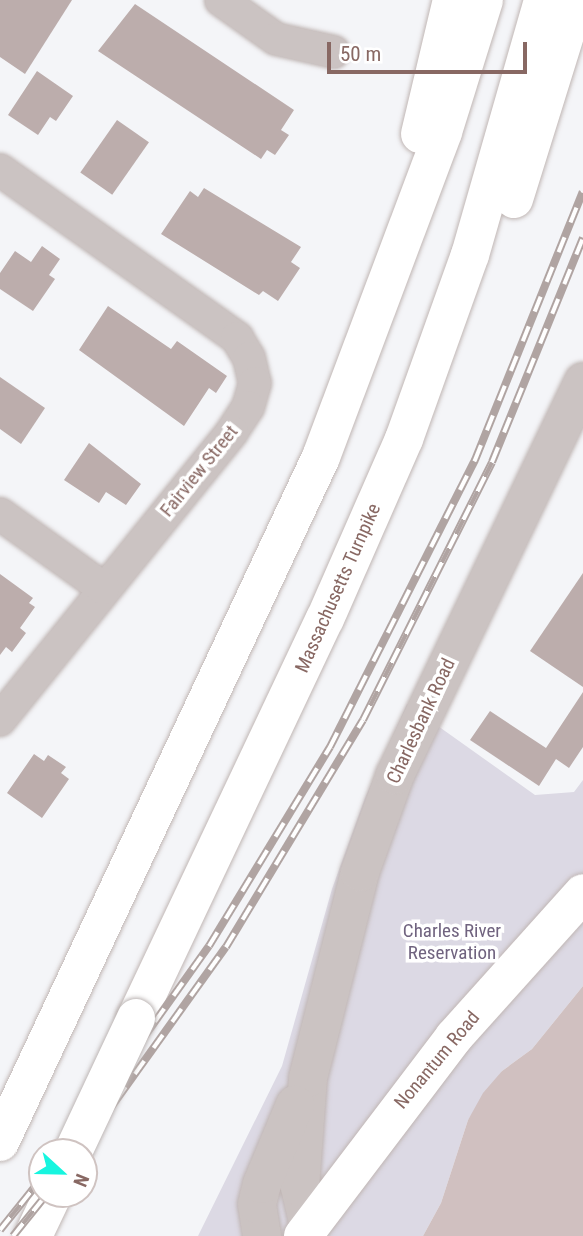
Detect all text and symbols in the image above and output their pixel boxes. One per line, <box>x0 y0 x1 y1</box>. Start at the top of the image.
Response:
scale bar <box>331 28 530 72</box>
text: 50 m <box>340 42 381 66</box>
street label: Fairview Street <box>155 421 243 521</box>
street label: Massachusetts Turnpike <box>290 500 386 676</box>
street label: Charlesbank Road <box>382 655 460 787</box>
park label: Charles River Reservation <box>403 920 501 964</box>
street label: Nonantum Road <box>390 1007 484 1113</box>
north arrow <box>28 1138 98 1208</box>
text: N <box>68 1171 94 1190</box>

